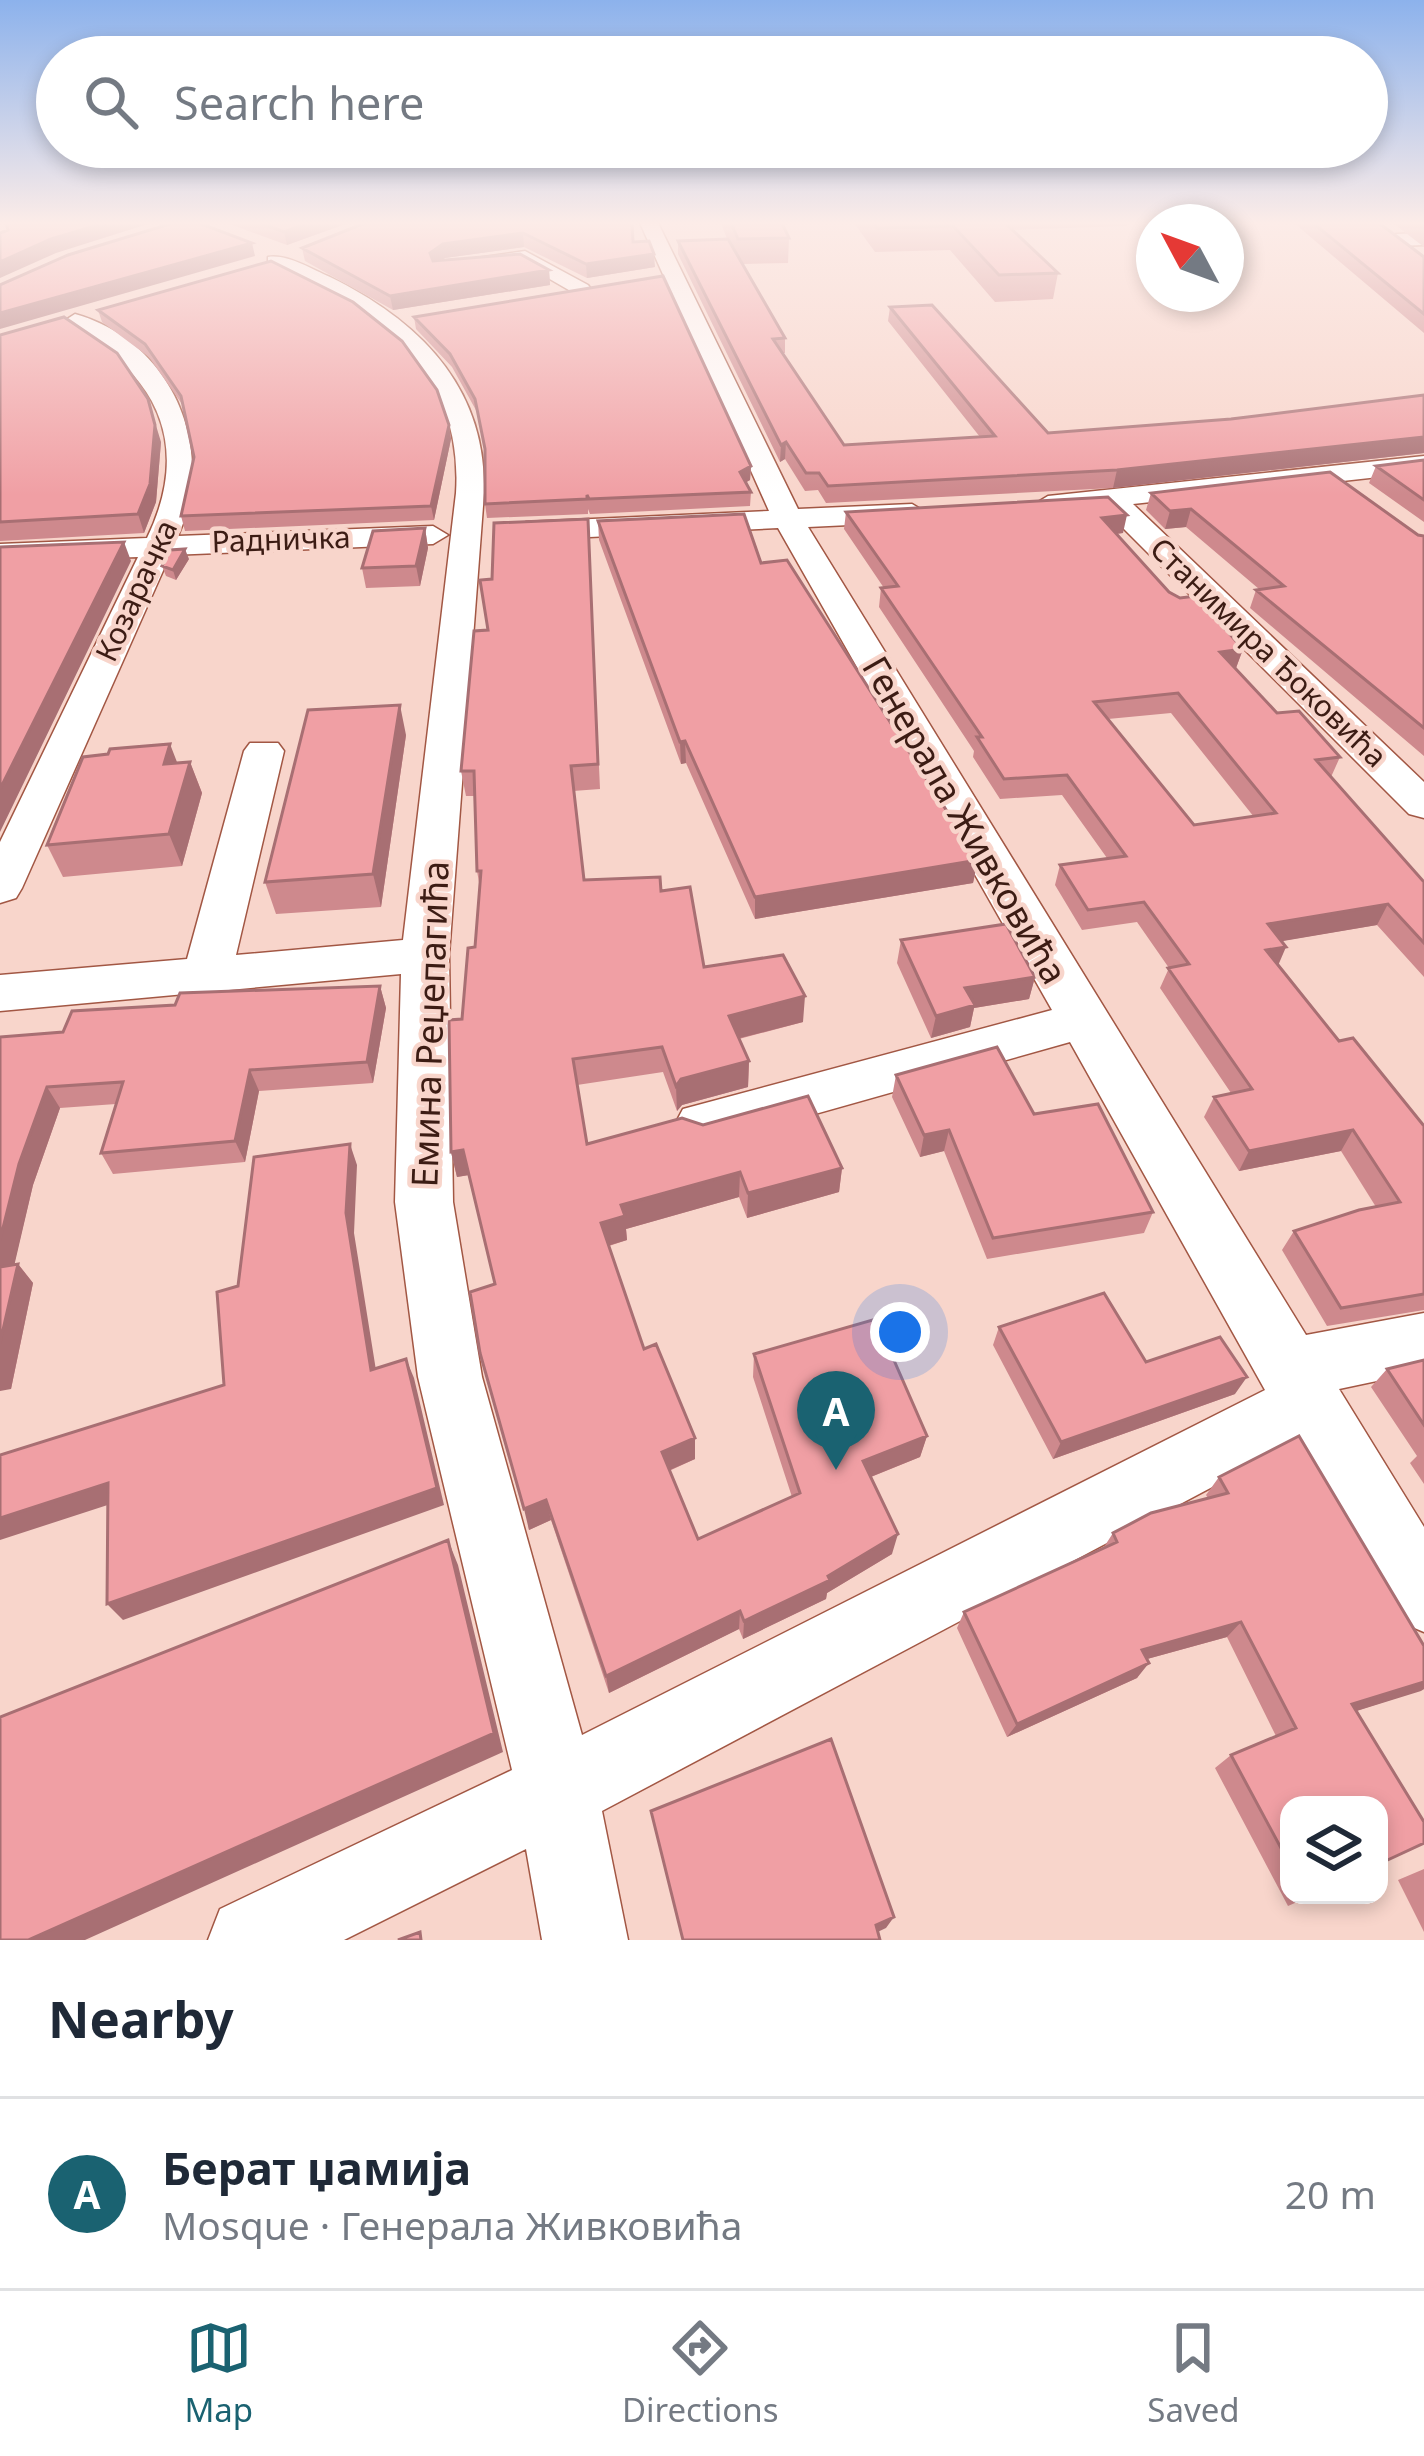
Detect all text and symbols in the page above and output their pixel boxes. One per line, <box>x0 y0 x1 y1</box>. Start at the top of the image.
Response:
search box <box>36 36 1388 168</box>
icon: search <box>78 69 144 135</box>
text: Search here <box>174 72 424 133</box>
north arrow <box>1136 204 1244 312</box>
street label: Козарачка <box>85 513 186 668</box>
street label: Радничка <box>211 516 351 561</box>
street label: Станимира Ђоковића <box>1142 528 1396 776</box>
street label: Генерала Живковића <box>851 647 1079 993</box>
street label: Емина Реџепагића <box>399 860 460 1188</box>
your location <box>870 1302 930 1362</box>
pin: A <box>797 1371 875 1470</box>
map controls <box>1280 1796 1388 1904</box>
button: layers <box>1280 1796 1388 1904</box>
text: Nearby <box>48 1983 234 2053</box>
text: Берат џамија <box>162 2137 471 2198</box>
text: A <box>74 2167 101 2220</box>
text: 20 m <box>1285 2167 1376 2220</box>
text: Mosque · Генерала Живковића <box>162 2198 742 2251</box>
tab: Map <box>184 2315 253 2432</box>
tab: Directions <box>622 2315 779 2432</box>
tab: Saved <box>1147 2315 1240 2432</box>

